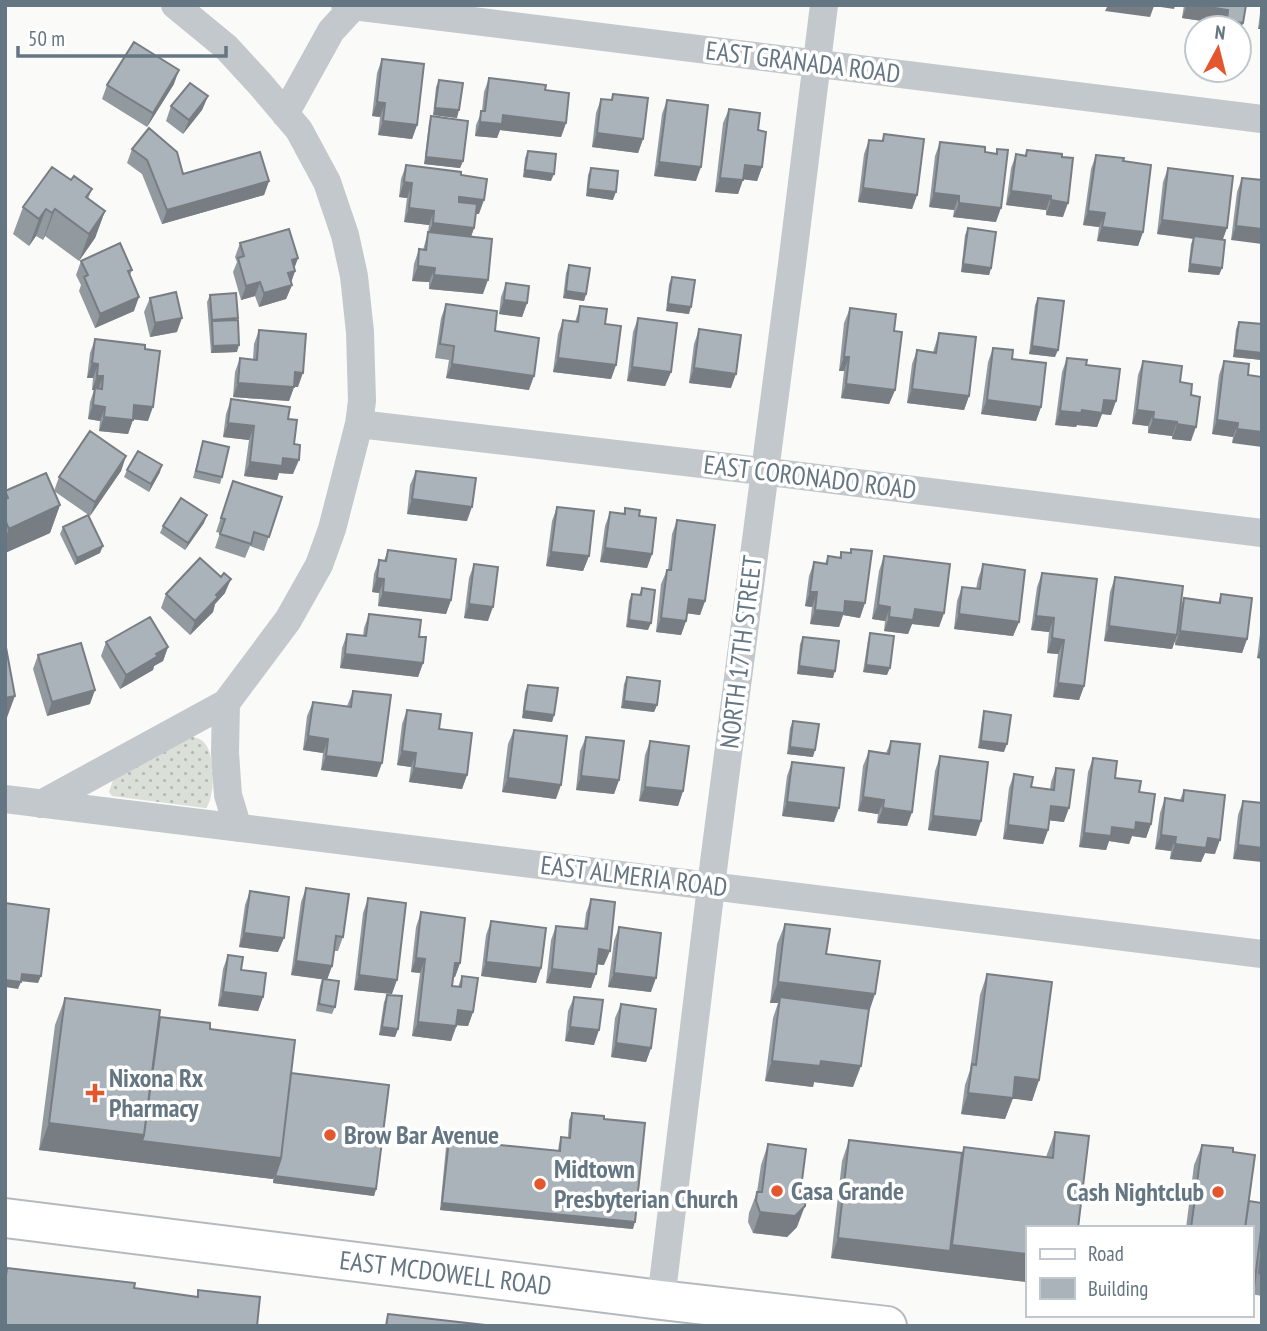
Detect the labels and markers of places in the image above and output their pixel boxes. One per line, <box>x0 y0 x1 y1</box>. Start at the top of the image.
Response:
place label: Nixona Rx Pharmacy <box>109 1061 204 1124</box>
marker: Nixona Rx Pharmacy <box>87 1085 103 1101</box>
place label: Brow Bar Avenue <box>344 1118 499 1151</box>
marker: Brow Bar Avenue <box>322 1127 338 1143</box>
place label: Midtown Presbyterian Church <box>554 1152 738 1215</box>
place label: Casa Grande <box>791 1174 904 1207</box>
place label: Cash Nightclub <box>1066 1175 1204 1208</box>
marker: Midtown Presbyterian Church <box>532 1176 548 1192</box>
marker: Casa Grande <box>769 1183 785 1199</box>
marker: Cash Nightclub <box>1210 1184 1226 1200</box>

